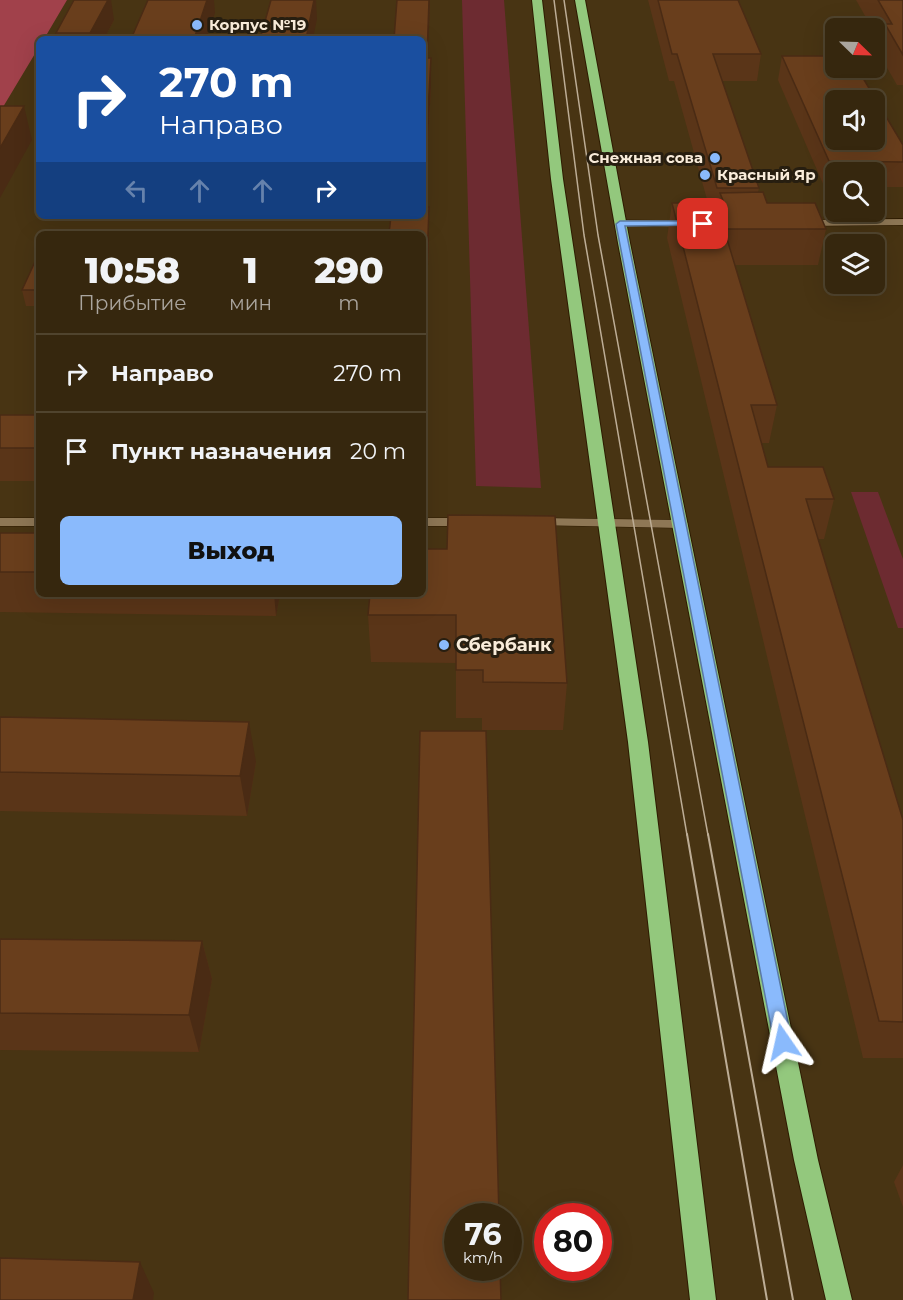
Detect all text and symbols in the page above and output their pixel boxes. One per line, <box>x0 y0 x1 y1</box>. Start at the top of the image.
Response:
place label: Корпус №19 <box>209 15 306 34</box>
marker: Корпус №19 <box>190 18 204 32</box>
north arrow <box>825 18 885 78</box>
map controls <box>825 18 885 294</box>
text: 270 m <box>159 56 293 108</box>
icon: right <box>60 60 138 138</box>
button: sound <box>825 90 885 150</box>
text: Направо <box>159 108 283 141</box>
place label: Снежная сова <box>588 148 703 167</box>
marker: Снежная сова <box>708 151 722 165</box>
button: search <box>825 162 885 222</box>
place label: Красный Яр <box>717 165 816 184</box>
marker: Красный Яр <box>698 168 712 182</box>
icon: left <box>120 174 153 207</box>
icon: ahead <box>183 174 216 207</box>
icon: ahead <box>246 174 279 207</box>
icon: right <box>309 174 342 207</box>
pin <box>677 198 728 249</box>
icon: arrive <box>686 207 719 240</box>
button: layers <box>825 234 885 294</box>
text: 10:58 <box>85 248 180 292</box>
text: 1 <box>243 248 258 292</box>
text: 290 <box>314 248 384 292</box>
text: Прибытие <box>78 291 187 315</box>
text: мин <box>229 291 272 315</box>
text: m <box>338 291 360 315</box>
icon: right <box>60 357 93 390</box>
text: Направо <box>111 360 214 387</box>
text: 270 m <box>333 360 402 387</box>
icon: arrive <box>60 435 93 468</box>
text: Пункт назначения <box>111 438 332 465</box>
text: 20 m <box>350 438 406 465</box>
button: Выход <box>60 516 402 585</box>
place label: Сбербанк <box>456 634 552 656</box>
marker: Сбербанк <box>437 638 451 652</box>
position arrow <box>751 1010 815 1074</box>
speed limit sign: 80 <box>534 1203 612 1281</box>
text: 76 <box>464 1216 502 1253</box>
text: km/h <box>463 1248 503 1267</box>

